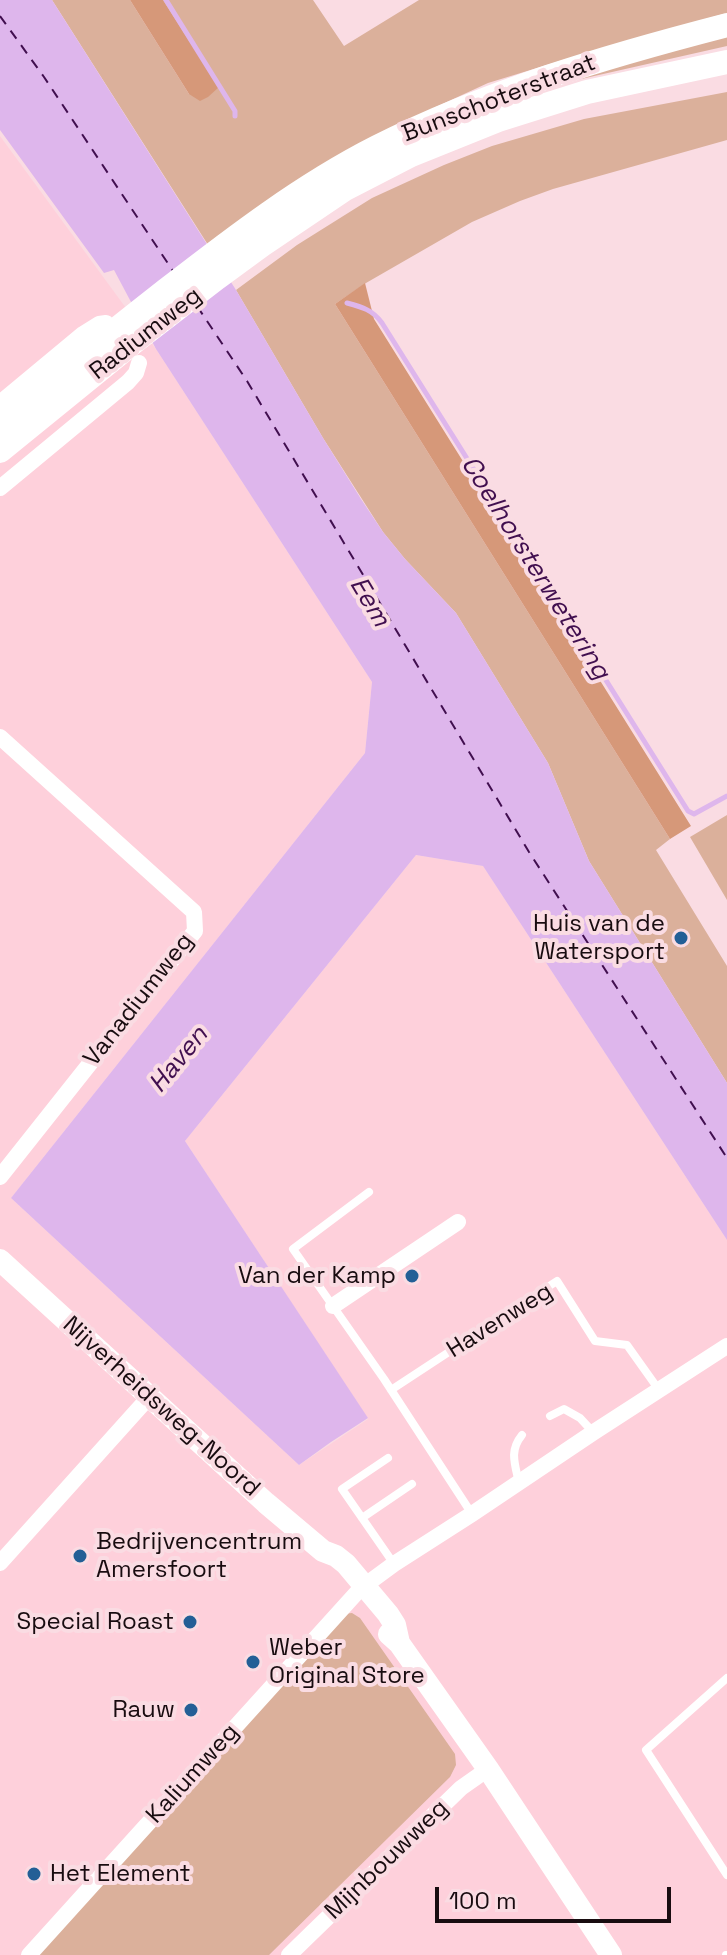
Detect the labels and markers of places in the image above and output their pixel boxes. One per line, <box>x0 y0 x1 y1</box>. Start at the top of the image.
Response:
place label: Huis van de Watersport <box>533 910 665 966</box>
marker: Huis van de Watersport <box>672 929 690 947</box>
place label: Van der Kamp <box>238 1262 396 1290</box>
marker: Van der Kamp <box>403 1267 421 1285</box>
place label: Bedrijvencentrum Amersfoort <box>96 1528 302 1584</box>
marker: Bedrijvencentrum Amersfoort <box>71 1547 89 1565</box>
place label: Special Roast <box>16 1608 174 1636</box>
marker: Special Roast <box>181 1613 199 1631</box>
place label: Weber Original Store <box>269 1634 425 1690</box>
marker: Weber Original Store <box>244 1653 262 1671</box>
place label: Rauw <box>112 1696 175 1724</box>
marker: Rauw <box>182 1701 200 1719</box>
place label: Het Element <box>50 1860 191 1888</box>
marker: Het Element <box>25 1865 43 1883</box>

